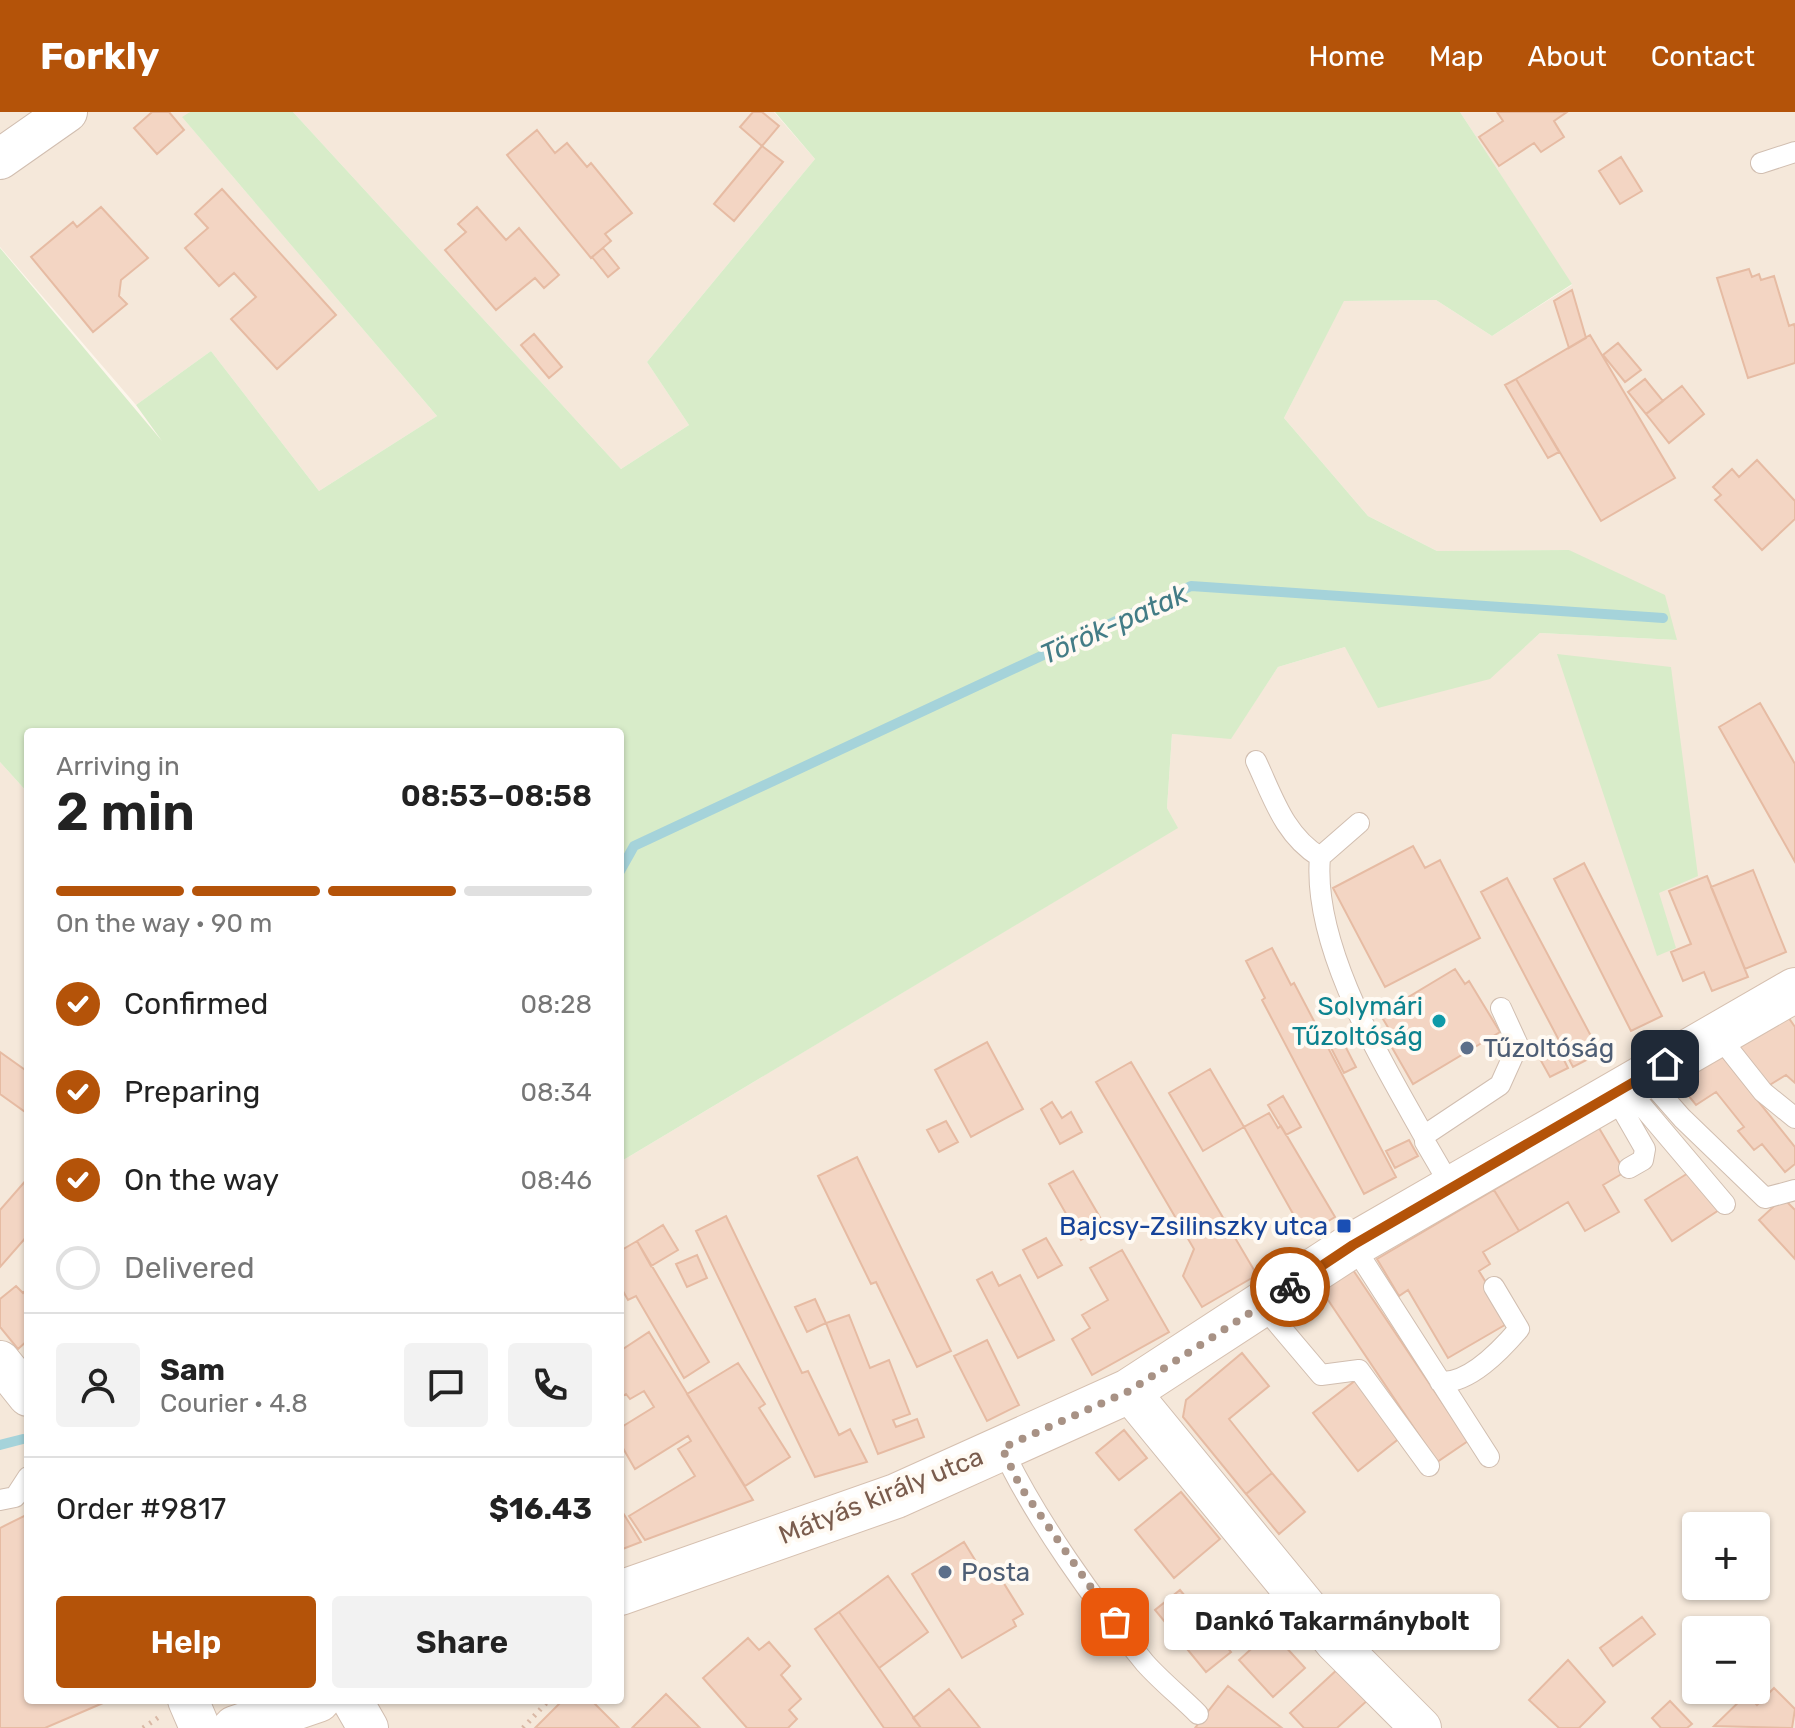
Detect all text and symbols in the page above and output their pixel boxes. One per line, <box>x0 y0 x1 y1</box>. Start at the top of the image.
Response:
text: Forkly <box>40 33 159 79</box>
text: Home <box>1308 40 1385 73</box>
text: Map <box>1429 40 1483 73</box>
text: About <box>1527 40 1607 73</box>
text: Contact <box>1651 40 1755 73</box>
water label: Török-patak <box>1035 577 1193 671</box>
text: Arriving in <box>56 751 180 782</box>
text: 08:53–08:58 <box>401 778 592 814</box>
text: 2 min <box>56 781 195 843</box>
text: On the way · 90 m <box>56 908 272 939</box>
icon: check <box>56 982 100 1026</box>
text: Confirmed <box>124 986 268 1022</box>
text: 08:28 <box>520 989 592 1020</box>
place label: Solymári Tűzoltóság <box>1292 991 1423 1052</box>
marker: Solymári Tűzoltóság <box>1430 1012 1448 1030</box>
pin <box>1631 1030 1699 1098</box>
place label: Tűzoltóság <box>1483 1033 1614 1064</box>
marker: Tűzoltóság <box>1458 1039 1476 1057</box>
icon: home <box>1643 1042 1687 1086</box>
icon: check <box>56 1070 100 1114</box>
text: Preparing <box>124 1074 260 1110</box>
text: 08:34 <box>521 1077 592 1108</box>
icon: check <box>56 1158 100 1202</box>
text: On the way <box>124 1162 279 1198</box>
text: 08:46 <box>520 1165 592 1196</box>
place label: Bajcsy-Zsilinszky utca <box>1059 1211 1328 1242</box>
marker: Bajcsy-Zsilinszky utca <box>1335 1217 1353 1235</box>
courier <box>1250 1247 1330 1327</box>
text: Delivered <box>124 1250 255 1286</box>
icon: bike <box>1268 1265 1312 1309</box>
button: person <box>56 1343 140 1427</box>
button: chat <box>404 1343 488 1427</box>
button: phone <box>508 1343 592 1427</box>
text: Sam <box>160 1352 225 1388</box>
text: Courier · 4.8 <box>160 1388 308 1419</box>
street label: Mátyás király utca <box>774 1441 988 1551</box>
text: Order #9817 <box>56 1491 226 1527</box>
text: $16.43 <box>489 1491 592 1527</box>
map controls <box>1682 1512 1770 1704</box>
button: + <box>1682 1512 1770 1600</box>
place label: Posta <box>961 1557 1030 1588</box>
marker: Posta <box>936 1563 954 1581</box>
pin <box>1081 1588 1149 1656</box>
callout: Dankó Takarmánybolt <box>1163 1594 1499 1650</box>
button: Help <box>56 1596 316 1688</box>
button: Share <box>332 1596 592 1688</box>
icon: bag <box>1093 1600 1137 1644</box>
text: Dankó Takarmánybolt <box>1194 1606 1470 1637</box>
button: − <box>1682 1616 1770 1704</box>

